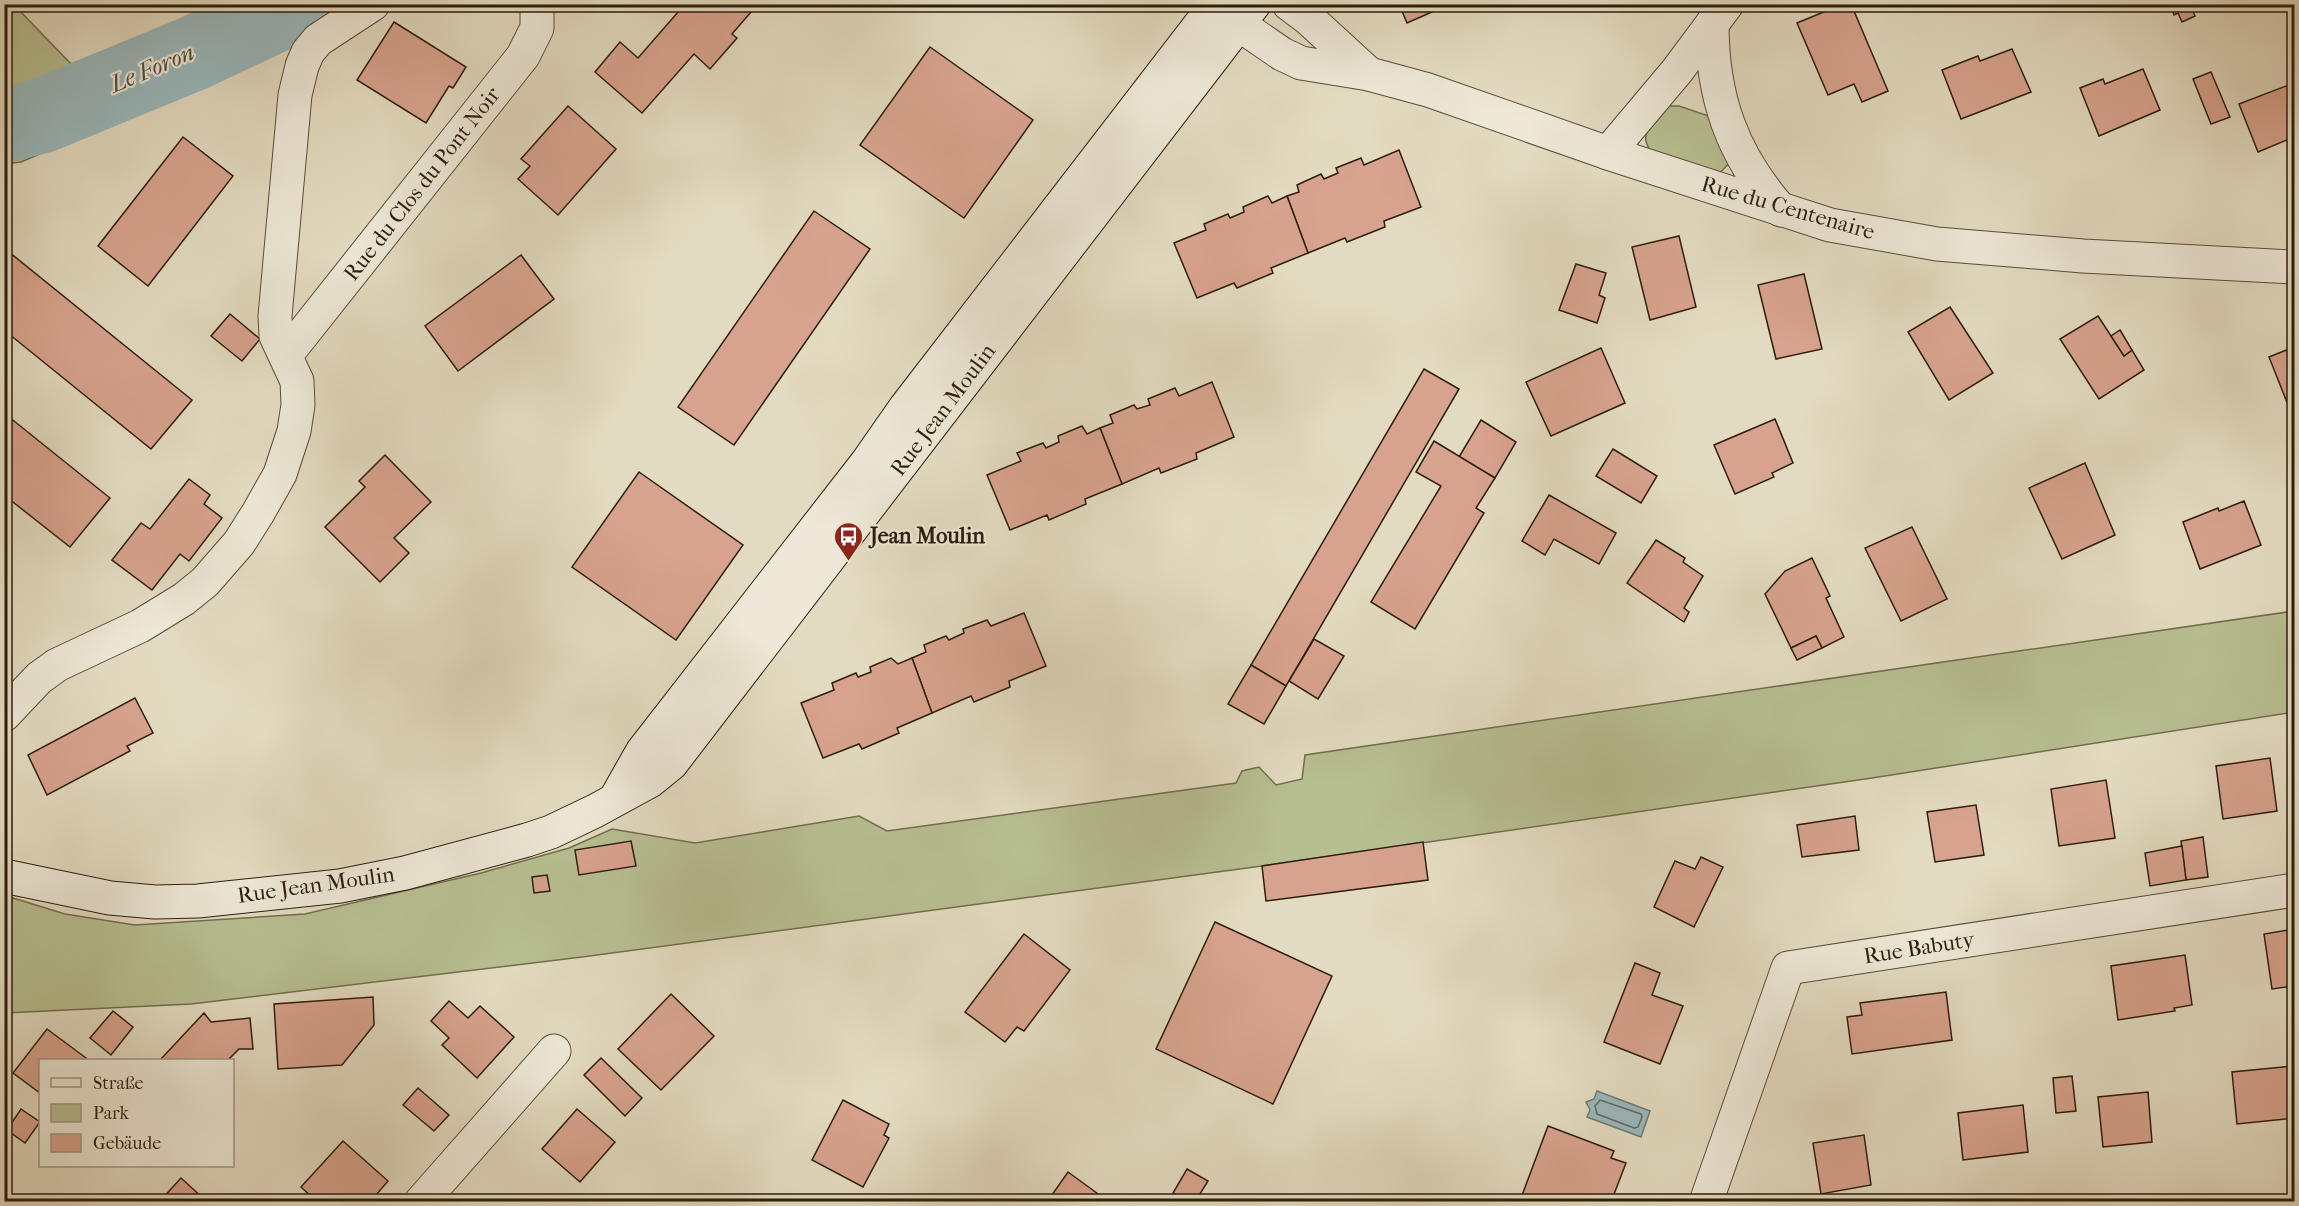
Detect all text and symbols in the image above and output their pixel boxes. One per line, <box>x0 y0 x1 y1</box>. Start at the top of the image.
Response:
water label: Le Foron <box>104 38 198 99</box>
street label: Rue du Clos du Pont Noir <box>338 81 506 286</box>
street label: Rue du Centenaire <box>1698 171 1878 245</box>
street label: Rue Jean Moulin <box>885 339 1001 481</box>
bus stop icon: Jean Moulin <box>833 520 865 562</box>
place label: Jean Moulin <box>868 523 985 549</box>
street label: Rue Jean Moulin <box>236 861 397 909</box>
street label: Rue Babuty <box>1862 926 1977 970</box>
legend <box>39 1059 234 1167</box>
text: Straße <box>93 1073 144 1094</box>
text: Park <box>93 1103 130 1124</box>
text: Gebäude <box>93 1133 161 1154</box>

